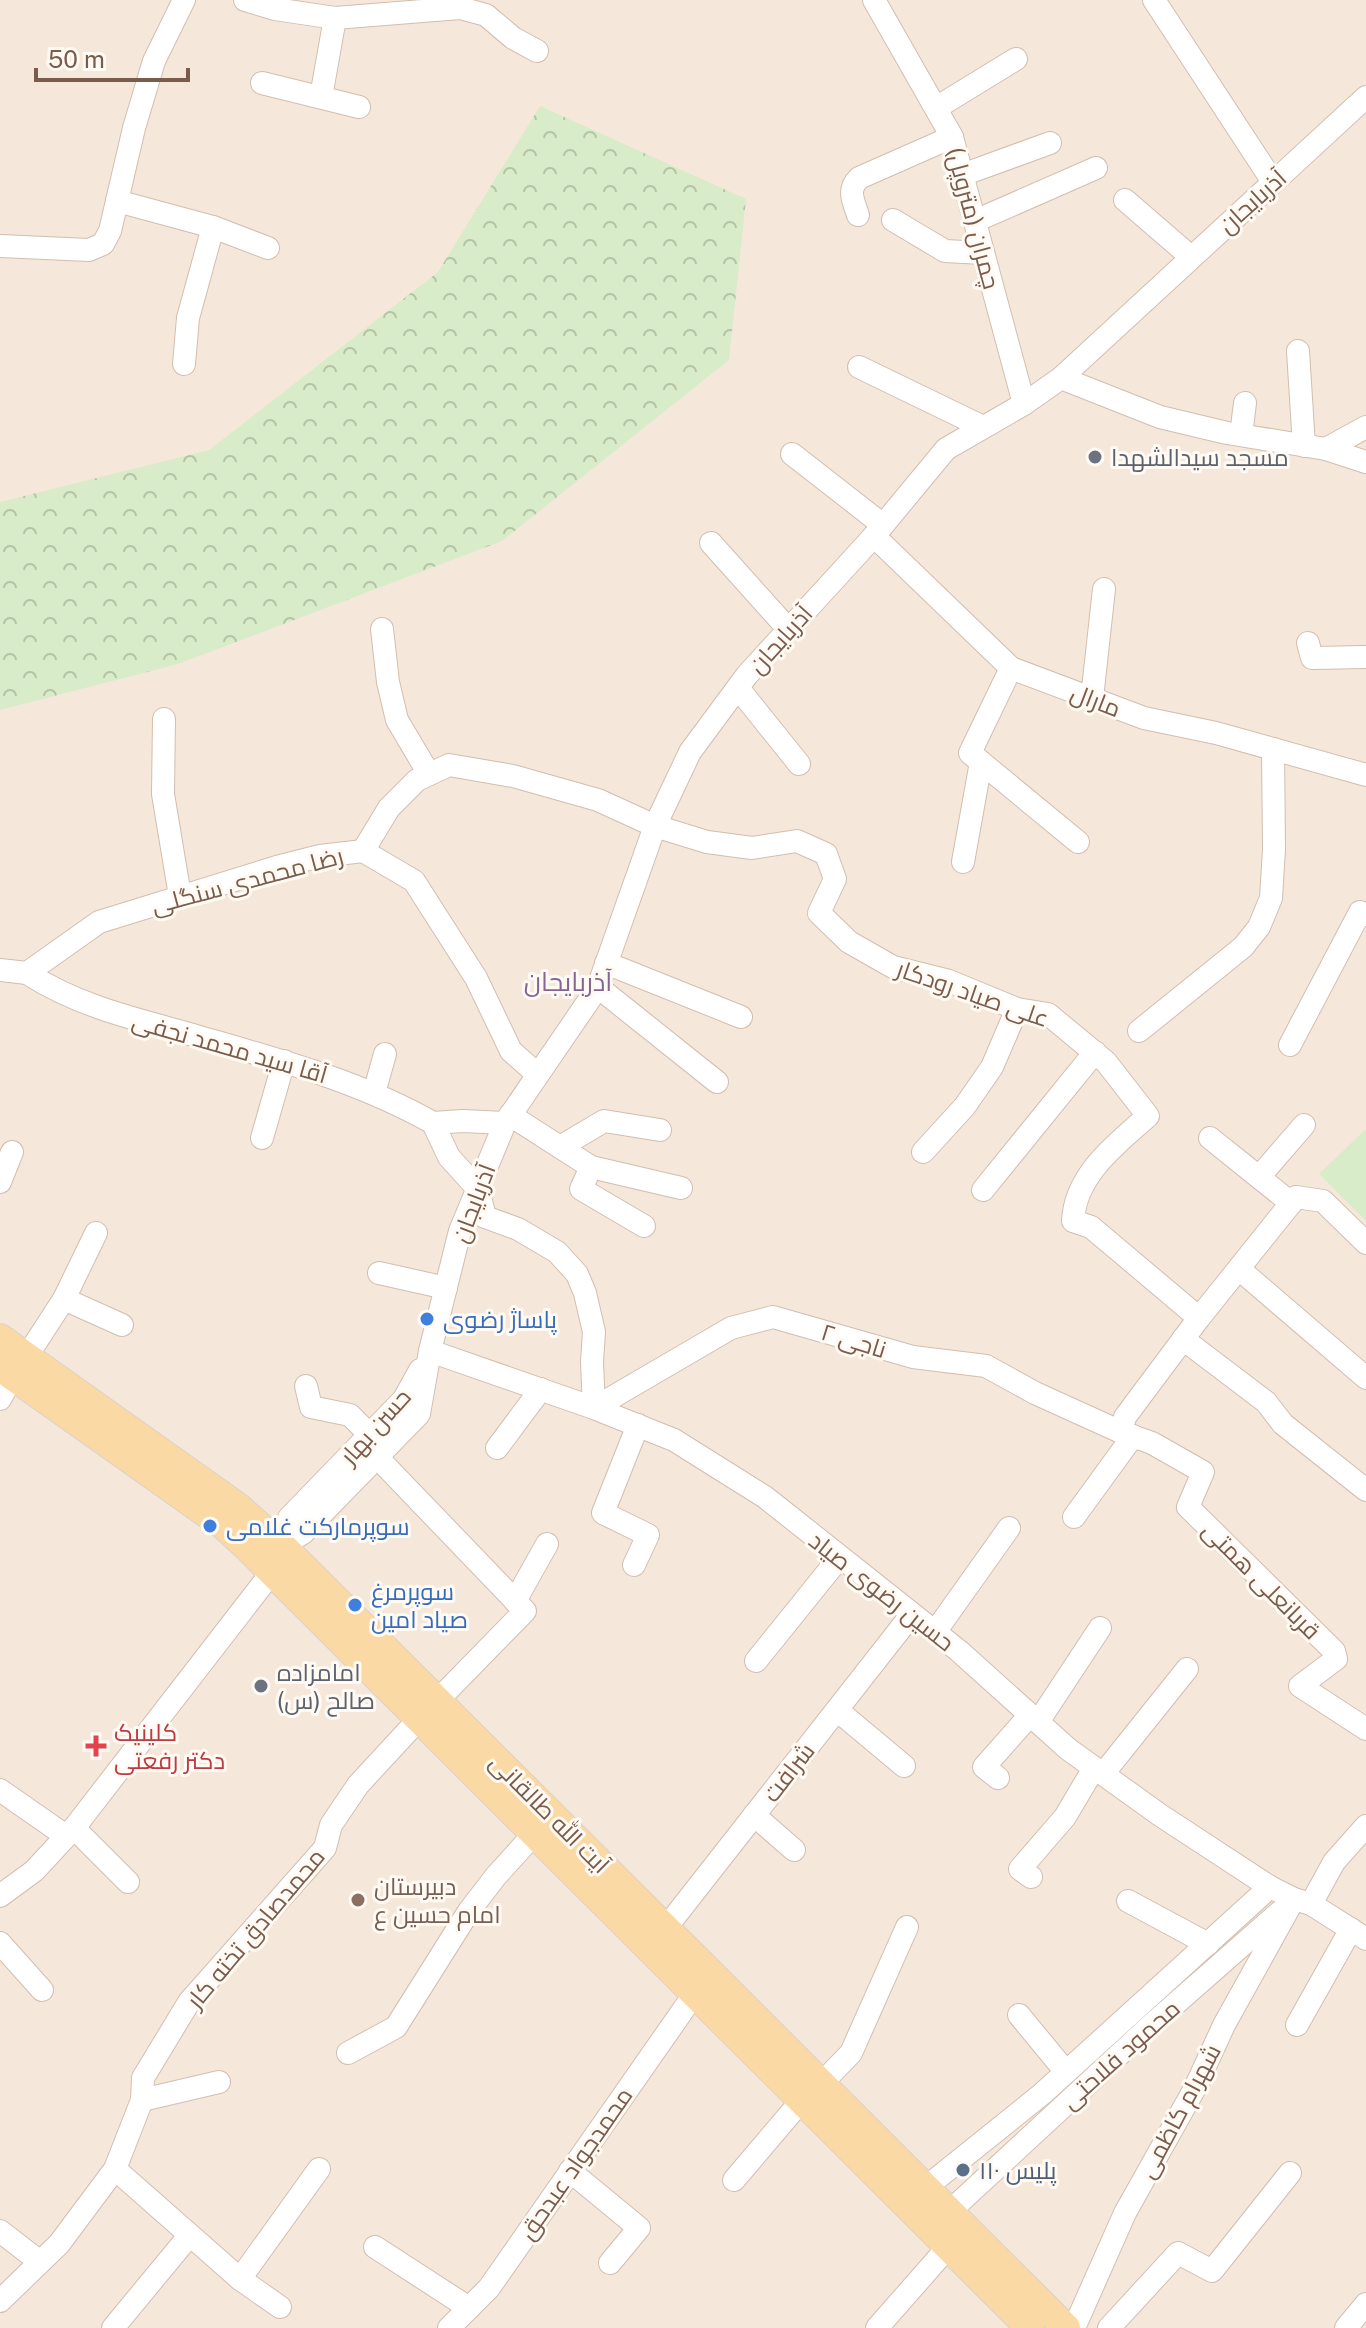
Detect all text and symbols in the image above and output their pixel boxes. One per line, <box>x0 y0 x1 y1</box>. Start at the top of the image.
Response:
scale bar <box>36 32 188 82</box>
text: 50 m <box>48 45 105 73</box>
street label: چمران (متروپل) <box>939 144 1006 293</box>
street label: آذربایجان <box>1212 163 1293 240</box>
place label: مسجد سیدالشهدا <box>1111 443 1289 472</box>
marker: مسجد سیدالشهدا <box>1086 448 1104 466</box>
street label: آذربایجان <box>742 599 819 679</box>
street label: مارال <box>1067 678 1125 723</box>
street label: رضا محمدی سنگلی <box>148 841 346 920</box>
street label: علی صیاد رودکار <box>891 953 1053 1033</box>
district label: آذربایجان <box>524 966 612 997</box>
street label: آقا سید محمد نجفی <box>129 1006 331 1089</box>
street label: آذربایجان <box>445 1159 502 1247</box>
place label: پاساژ رضوی <box>443 1305 558 1336</box>
marker: پاساژ رضوی <box>418 1310 436 1328</box>
street label: ناجی ۲ <box>818 1317 890 1364</box>
street label: حسن بهار <box>333 1383 417 1472</box>
place label: سوپرمارکت غلامی <box>226 1512 410 1543</box>
street label: قربانعلی همتی <box>1197 1515 1327 1645</box>
marker: سوپرمارکت غلامی <box>201 1517 219 1535</box>
street label: حسین رضوی صیاد <box>803 1526 960 1657</box>
place label: سوپرمرغ صیاد امین <box>371 1577 468 1634</box>
marker: سوپرمرغ صیاد امین <box>346 1596 364 1614</box>
place label: امامزاده صالح (س) <box>277 1658 375 1717</box>
marker: امامزاده صالح (س) <box>252 1677 270 1695</box>
place label: کلینیک دکتر رفعتی <box>114 1718 225 1775</box>
marker: کلینیک دکتر رفعتی <box>85 1735 107 1757</box>
street label: شرافت <box>756 1737 820 1807</box>
street label: آیت الله طالقانی <box>484 1747 617 1880</box>
street label: محمدصادق تخته کار <box>179 1842 331 2016</box>
place label: دبیرستان امام حسین ع <box>374 1872 501 1931</box>
marker: دبیرستان امام حسین ع <box>349 1891 367 1909</box>
street label: محمود فلاحتی <box>1055 1994 1186 2115</box>
street label: شهرام کاظمی <box>1132 2039 1229 2184</box>
street label: محمدجواد عبدحق <box>512 2082 639 2245</box>
place label: پلیس ۱۱۰ <box>979 2156 1057 2187</box>
marker: پلیس ۱۱۰ <box>954 2161 972 2179</box>

